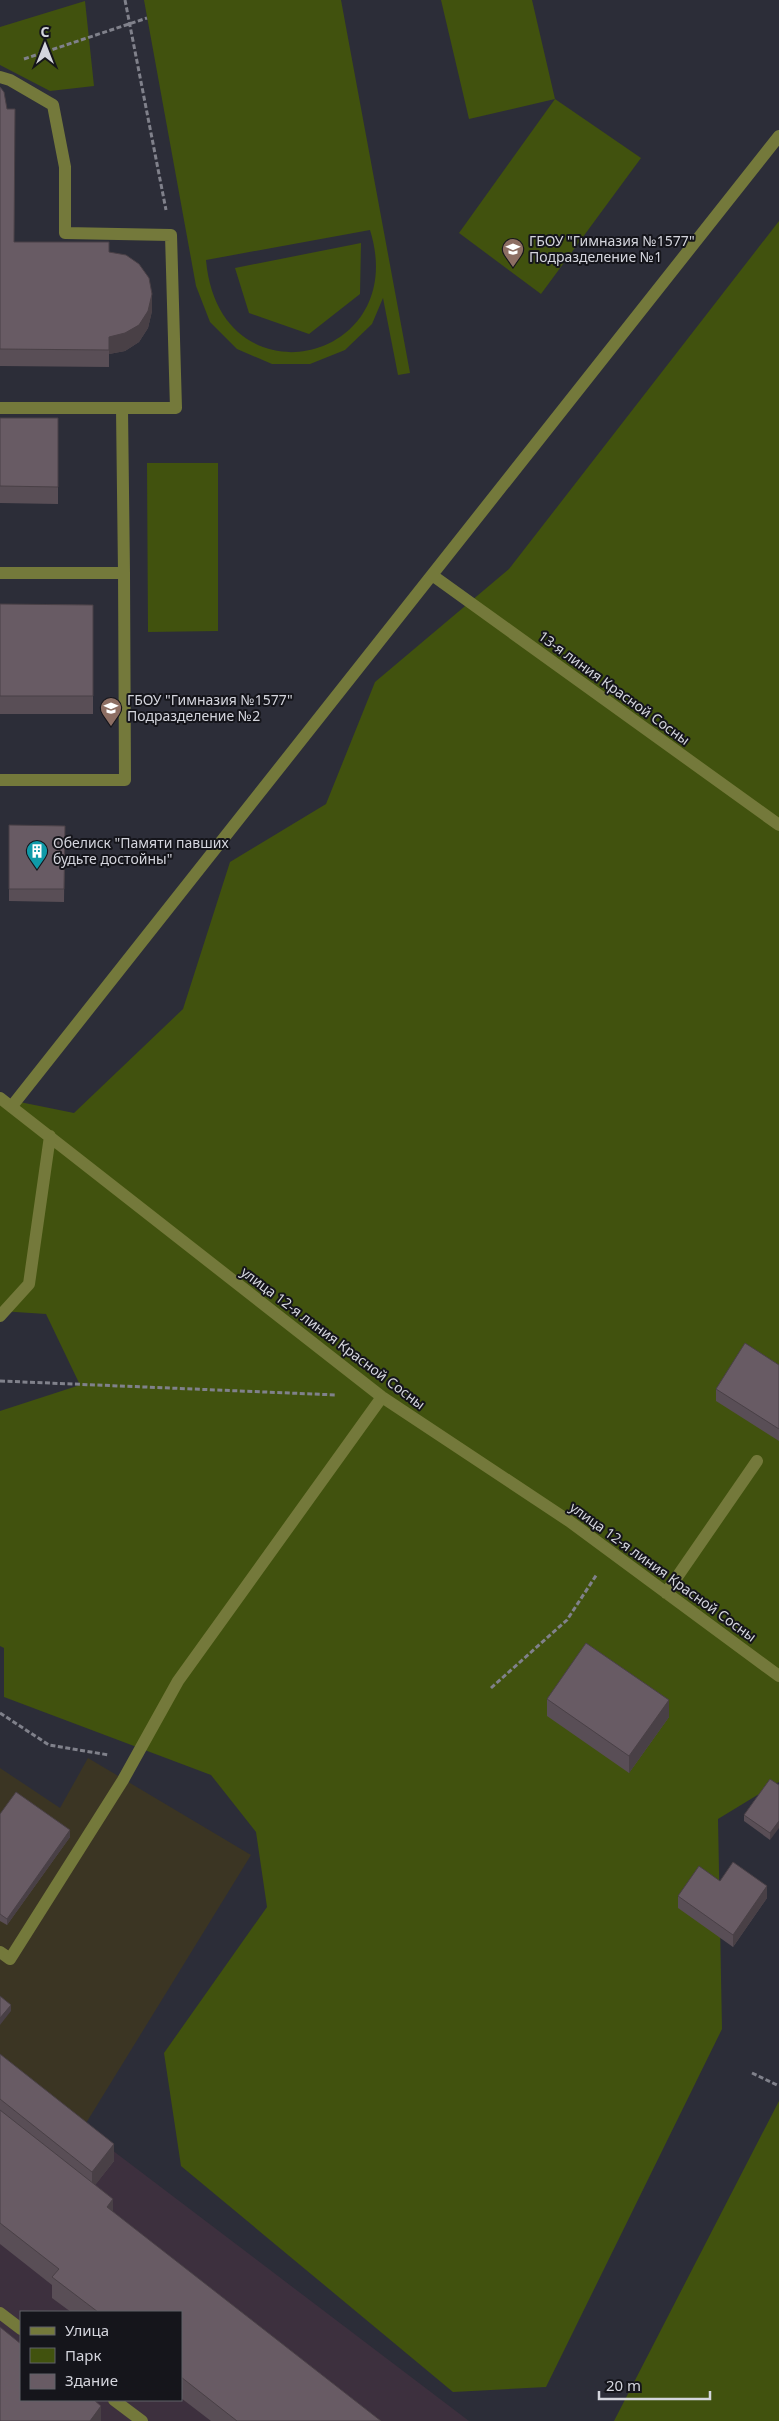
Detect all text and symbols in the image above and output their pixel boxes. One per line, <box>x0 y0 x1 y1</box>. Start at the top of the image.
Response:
north arrow <box>20 20 70 70</box>
text: С <box>40 22 50 41</box>
place label: ГБОУ "Гимназия №1577" Подразделение №1 <box>529 231 695 266</box>
school or university icon: ГБОУ "Гимназия №1577" Подразделение №1 <box>501 237 525 268</box>
street label: 13-я линия Красной Сосны <box>535 626 694 749</box>
place label: ГБОУ "Гимназия №1577" Подразделение №2 <box>127 690 293 725</box>
school or university icon: ГБОУ "Гимназия №1577" Подразделение №2 <box>99 696 123 727</box>
place label: Обелиск "Памяти павших будьте достойны" <box>53 833 229 868</box>
building icon: Обелиск "Памяти павших будьте достойны" <box>25 839 49 870</box>
street label: улица 12-я линия Красной Сосны <box>237 1262 429 1413</box>
street label: улица 12-я линия Красной Сосны <box>566 1497 760 1646</box>
legend <box>20 2311 182 2401</box>
text: Улица <box>65 2320 109 2340</box>
text: Парк <box>65 2345 101 2365</box>
scale bar <box>599 2368 710 2400</box>
text: Здание <box>65 2370 118 2390</box>
text: 20 m <box>606 2375 641 2395</box>

